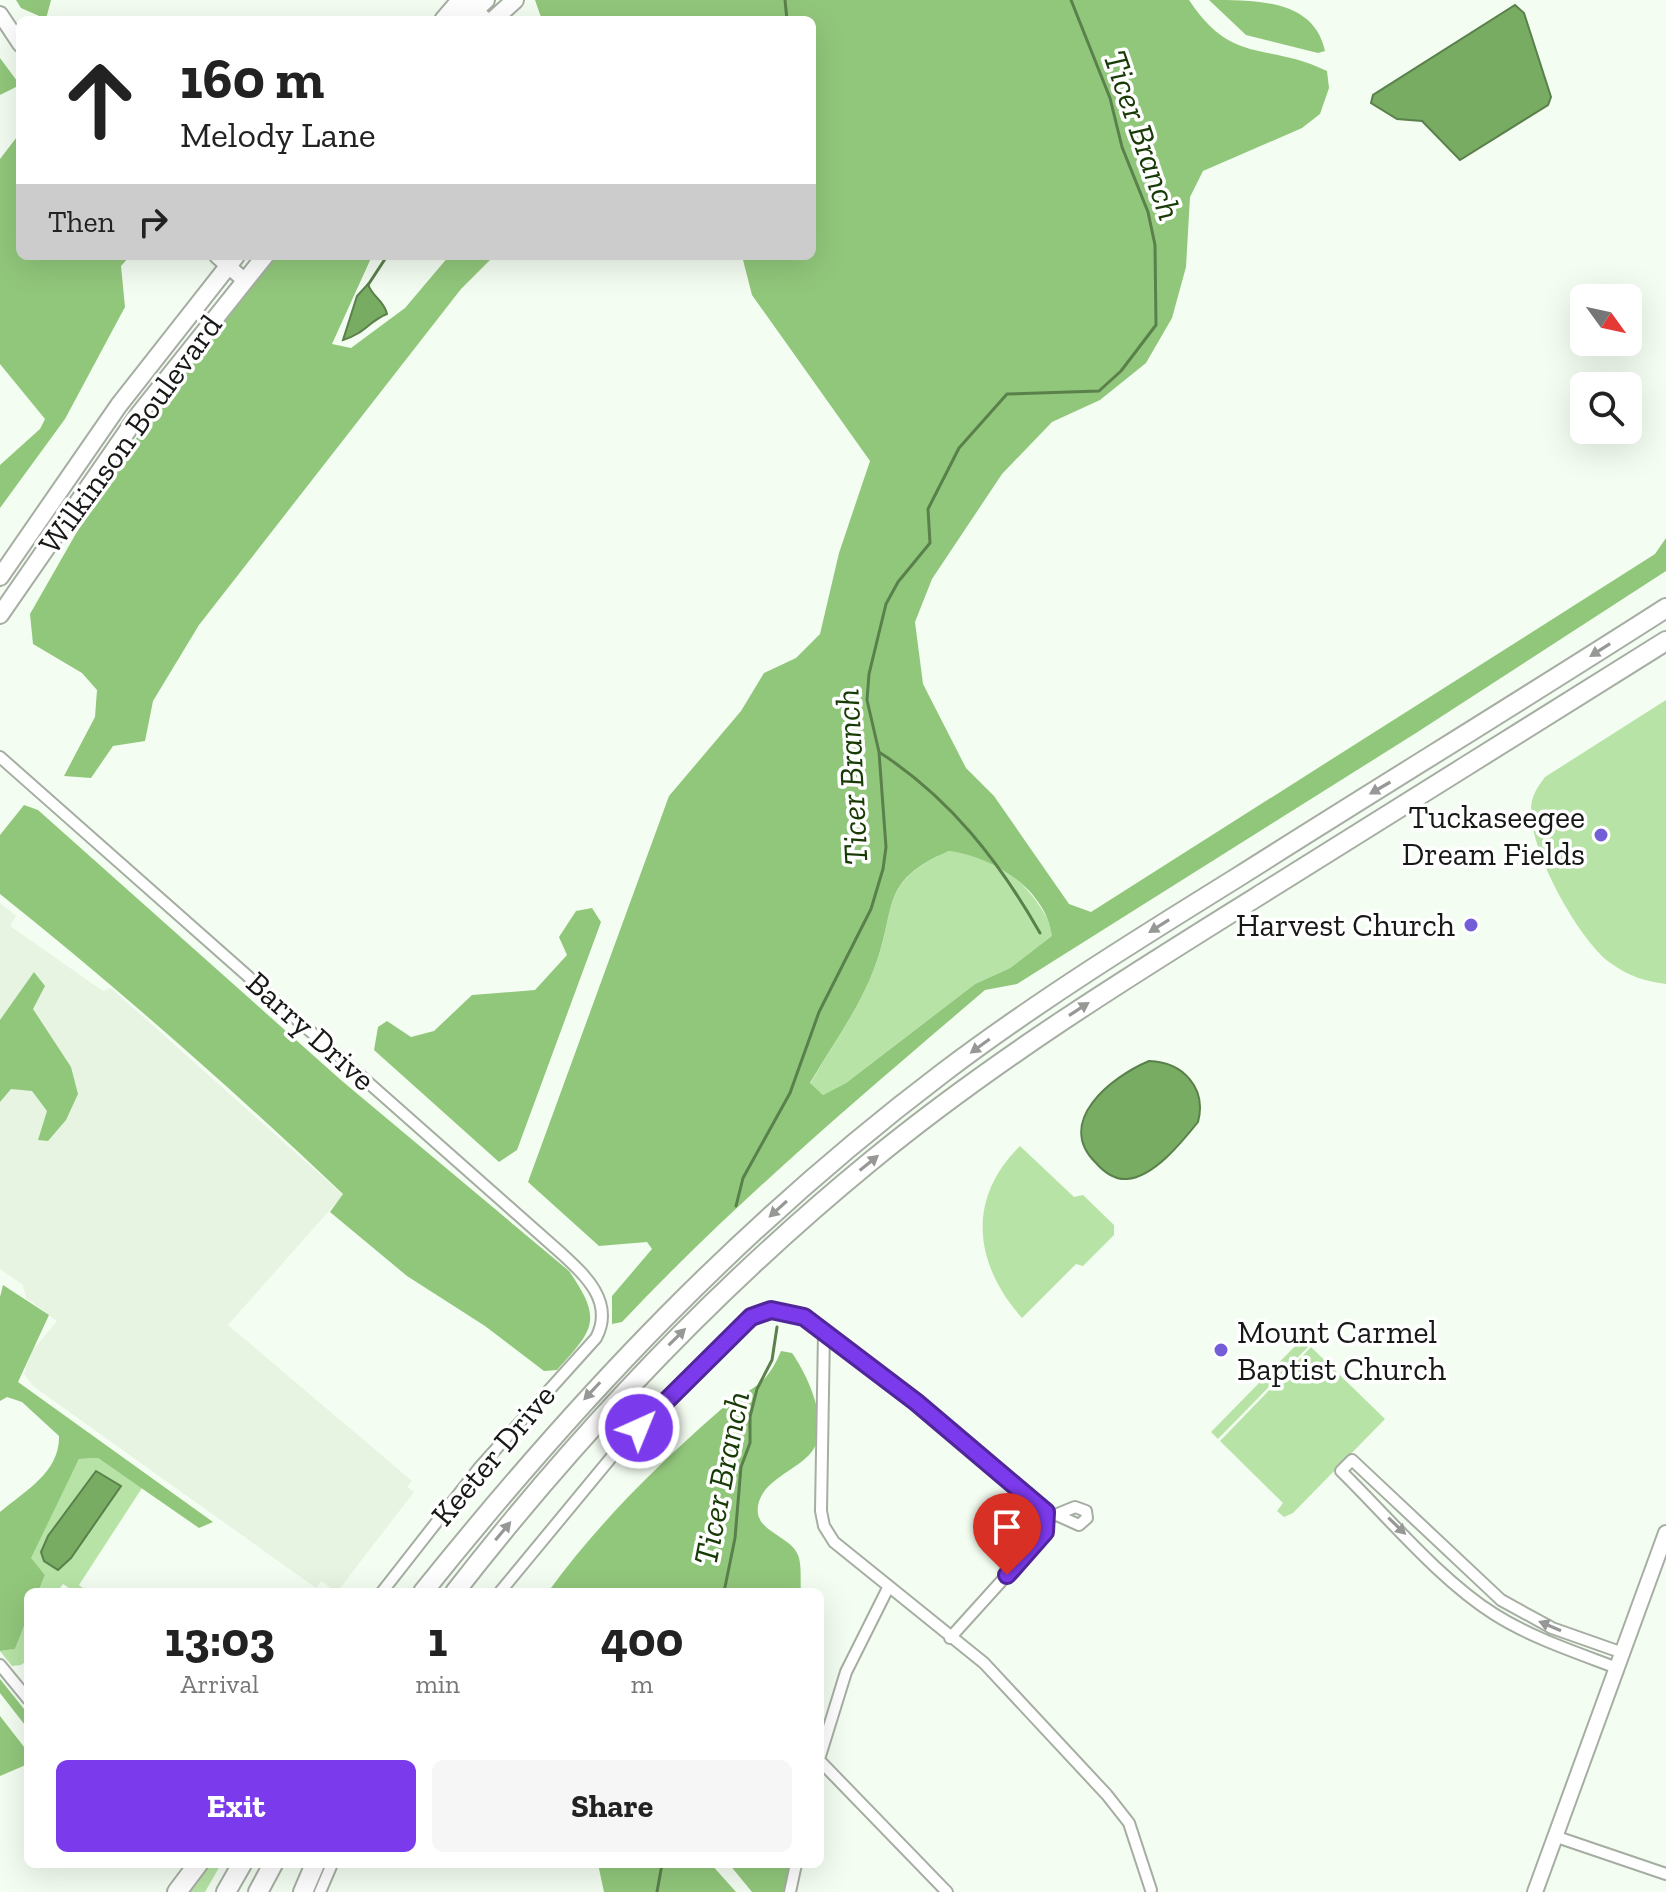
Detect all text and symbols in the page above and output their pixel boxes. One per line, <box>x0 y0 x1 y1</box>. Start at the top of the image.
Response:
text: 160 m <box>180 45 324 112</box>
water label: Ticer Branch <box>1094 45 1191 225</box>
icon: ahead <box>48 48 152 152</box>
text: Melody Lane <box>180 113 376 156</box>
icon: right <box>131 200 175 244</box>
text: Then <box>48 204 115 240</box>
north arrow <box>1570 284 1642 356</box>
map controls <box>1570 284 1642 444</box>
street label: Wilkinson Boulevard <box>31 307 230 561</box>
button: search <box>1570 372 1642 444</box>
one-way arrow <box>1589 643 1611 657</box>
water label: Ticer Branch <box>826 688 877 866</box>
one-way arrow <box>1369 781 1391 795</box>
place label: Tuckaseegee Dream Fields <box>1402 798 1585 873</box>
marker: Tuckaseegee Dream Fields <box>1592 826 1610 844</box>
place label: Harvest Church <box>1236 906 1455 944</box>
marker: Harvest Church <box>1462 916 1480 934</box>
one-way arrow <box>1148 918 1170 932</box>
street label: Barry Drive <box>239 963 383 1099</box>
one-way arrow <box>1068 1002 1090 1017</box>
one-way arrow <box>970 1037 990 1053</box>
one-way arrow <box>859 1155 879 1172</box>
one-way arrow <box>768 1199 787 1217</box>
place label: Mount Carmel Baptist Church <box>1237 1313 1446 1388</box>
one-way arrow <box>667 1328 686 1347</box>
marker: Mount Carmel Baptist Church <box>1212 1341 1230 1359</box>
street label: Keeter Drive <box>423 1377 563 1533</box>
one-way arrow <box>584 1381 602 1400</box>
position arrow <box>597 1386 681 1470</box>
water label: Ticer Branch <box>685 1388 758 1569</box>
pin <box>973 1493 1041 1575</box>
icon: arrive <box>985 1505 1029 1549</box>
one-way arrow <box>1387 1516 1406 1535</box>
one-way arrow <box>494 1521 511 1541</box>
text: 13:03 <box>165 1611 275 1668</box>
text: 1 <box>428 1611 447 1668</box>
text: 400 <box>601 1611 683 1668</box>
one-way arrow <box>1538 1620 1562 1633</box>
text: Arrival <box>181 1668 259 1700</box>
text: min <box>415 1668 460 1700</box>
text: m <box>631 1668 653 1700</box>
button: Exit <box>56 1760 416 1852</box>
button: Share <box>432 1760 792 1852</box>

